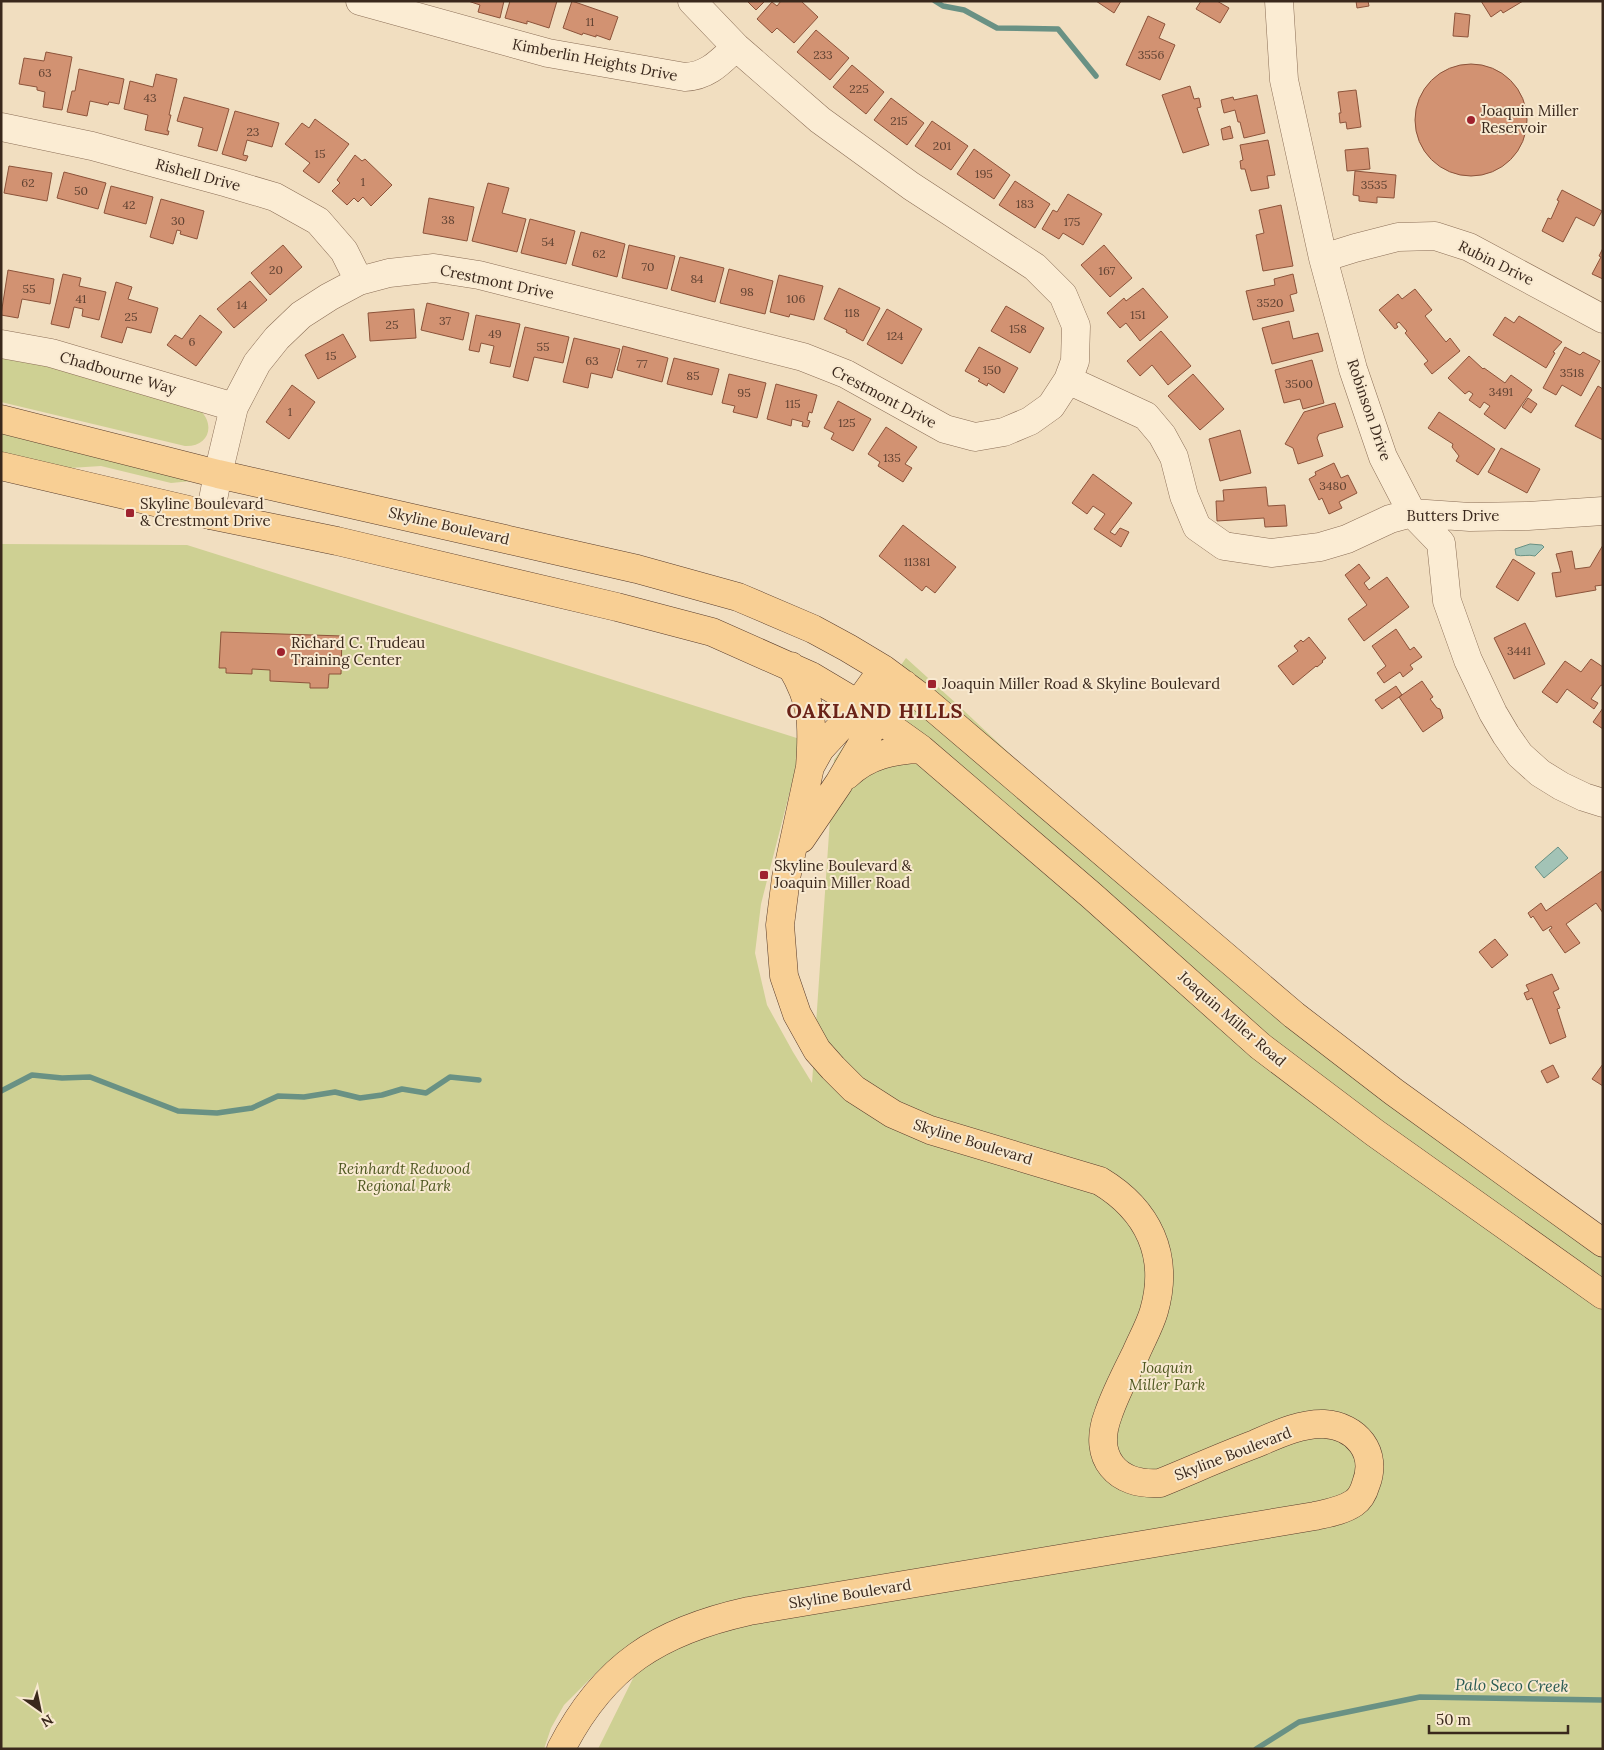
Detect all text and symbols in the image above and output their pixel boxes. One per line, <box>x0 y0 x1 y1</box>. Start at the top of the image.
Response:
house number: 11 <box>586 14 594 29</box>
street label: Kimberlin Heights Drive <box>511 34 679 85</box>
house number: 233 <box>813 47 833 62</box>
house number: 3556 <box>1138 47 1164 62</box>
house number: 63 <box>38 65 52 80</box>
house number: 225 <box>849 81 869 96</box>
house number: 43 <box>143 90 157 105</box>
place label: Joaquin Miller Reservoir <box>1480 101 1579 137</box>
house number: 215 <box>890 113 908 128</box>
marker: Joaquin Miller Reservoir <box>1465 114 1477 126</box>
house number: 23 <box>247 124 260 139</box>
house number: 201 <box>933 138 951 153</box>
house number: 15 <box>315 146 325 161</box>
street label: Rishell Drive <box>153 154 243 195</box>
house number: 195 <box>975 166 993 181</box>
house number: 1 <box>361 174 365 189</box>
house number: 62 <box>21 175 35 190</box>
house number: 3535 <box>1361 177 1387 192</box>
house number: 50 <box>74 183 88 198</box>
house number: 183 <box>1016 196 1034 211</box>
house number: 42 <box>123 197 135 212</box>
house number: 38 <box>441 212 455 227</box>
house number: 30 <box>171 213 185 228</box>
house number: 175 <box>1064 214 1080 229</box>
house number: 54 <box>541 234 555 249</box>
street label: Rubin Drive <box>1455 236 1537 289</box>
house number: 62 <box>592 246 606 261</box>
house number: 70 <box>642 259 654 274</box>
street label: Crestmont Drive <box>438 260 556 303</box>
house number: 20 <box>269 262 283 277</box>
house number: 167 <box>1099 263 1116 278</box>
house number: 84 <box>690 271 704 286</box>
house number: 55 <box>22 281 36 296</box>
house number: 98 <box>740 284 754 299</box>
house number: 41 <box>76 291 86 306</box>
house number: 106 <box>787 291 805 306</box>
house number: 3520 <box>1256 295 1284 310</box>
house number: 14 <box>237 297 248 312</box>
house number: 118 <box>844 305 860 320</box>
house number: 151 <box>1130 307 1146 322</box>
house number: 25 <box>125 309 137 324</box>
house number: 37 <box>439 313 451 328</box>
house number: 25 <box>386 317 398 332</box>
house number: 158 <box>1009 321 1027 336</box>
house number: 49 <box>488 326 502 341</box>
house number: 124 <box>886 328 904 343</box>
house number: 6 <box>189 334 196 349</box>
house number: 55 <box>536 339 550 354</box>
street label: Chadbourne Way <box>58 347 179 398</box>
house number: 15 <box>326 348 336 363</box>
house number: 63 <box>585 353 599 368</box>
house number: 77 <box>636 356 648 371</box>
street label: Robinson Drive <box>1343 356 1396 463</box>
street label: Crestmont Drive <box>828 361 940 432</box>
house number: 150 <box>983 362 1001 377</box>
house number: 3518 <box>1560 365 1584 380</box>
house number: 85 <box>686 368 700 383</box>
house number: 3500 <box>1285 376 1313 391</box>
house number: 3491 <box>1489 384 1513 399</box>
house number: 95 <box>737 385 751 400</box>
house number: 115 <box>785 396 801 411</box>
house number: 1 <box>288 404 292 419</box>
house number: 125 <box>838 415 856 430</box>
house number: 135 <box>883 450 901 465</box>
house number: 3480 <box>1319 478 1347 493</box>
place label: Skyline Boulevard & Crestmont Drive <box>140 494 271 530</box>
street label: Skyline Boulevard <box>387 502 511 549</box>
street label: Butters Drive <box>1407 506 1499 525</box>
marker: Skyline Boulevard & Crestmont Drive <box>124 507 136 519</box>
house number: 11381 <box>904 554 930 569</box>
place label: Richard C. Trudeau Training Center <box>291 633 425 669</box>
house number: 3441 <box>1507 643 1531 658</box>
marker: Richard C. Trudeau Training Center <box>275 646 287 658</box>
place label: Joaquin Miller Road & Skyline Boulevard <box>941 674 1220 693</box>
marker: Joaquin Miller Road & Skyline Boulevard <box>926 678 938 690</box>
district label: OAKLAND HILLS <box>786 698 964 723</box>
place label: Skyline Boulevard & Joaquin Miller Road <box>773 856 913 892</box>
marker: Skyline Boulevard & Joaquin Miller Road <box>758 869 770 881</box>
street label: Joaquin Miller Road <box>1174 966 1290 1071</box>
street label: Skyline Boulevard <box>911 1114 1035 1169</box>
park label: Reinhardt Redwood Regional Park <box>338 1159 471 1195</box>
park label: Joaquin Miller Park <box>1129 1358 1205 1394</box>
street label: Skyline Boulevard <box>1172 1423 1294 1485</box>
street label: Skyline Boulevard <box>787 1574 912 1613</box>
water label: Palo Seco Creek <box>1455 1674 1569 1696</box>
north arrow <box>15 1685 65 1735</box>
scale bar <box>1429 1702 1568 1734</box>
text: N <box>37 1710 57 1731</box>
text: 50 m <box>1436 1710 1471 1729</box>

